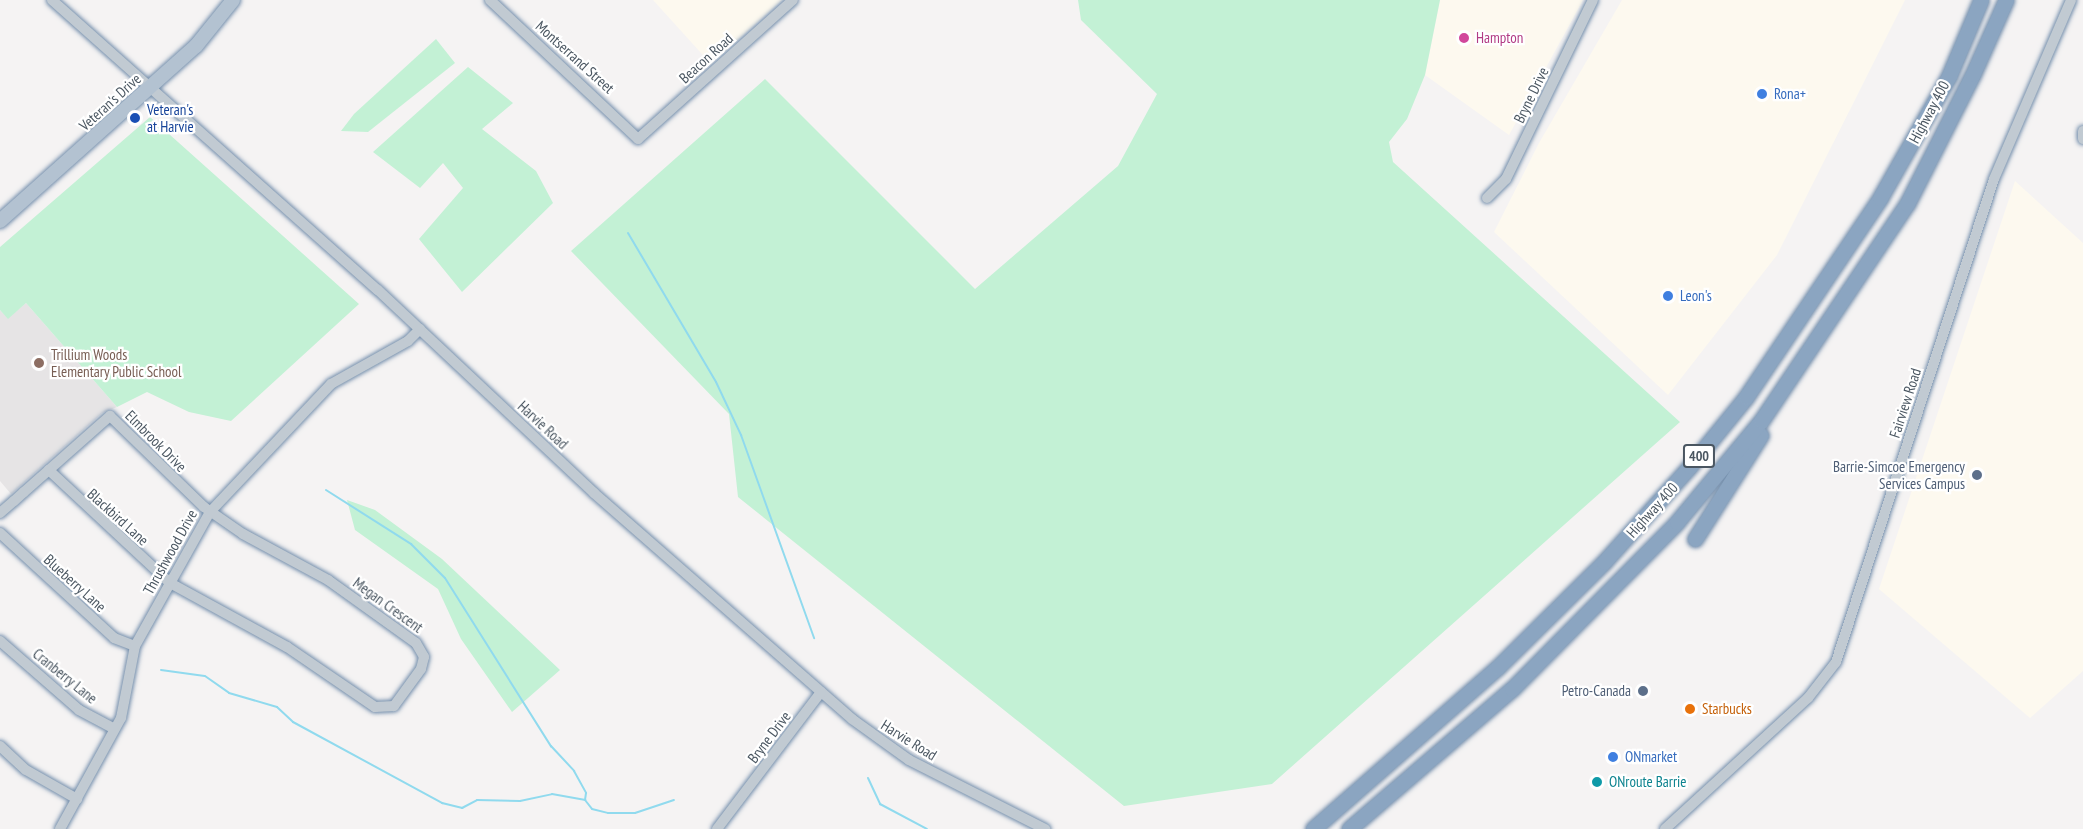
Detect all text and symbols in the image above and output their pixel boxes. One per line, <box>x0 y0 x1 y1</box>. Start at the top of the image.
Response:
street label: Montserrand Street <box>532 17 618 97</box>
street label: Beacon Road <box>675 29 737 87</box>
place label: Hampton <box>1476 29 1523 47</box>
marker: Hampton <box>1457 31 1471 45</box>
street label: Bryne Drive <box>1510 64 1552 126</box>
street label: Veteran's Drive <box>75 70 145 134</box>
street label: Highway 400 <box>1905 78 1953 146</box>
place label: Rona+ <box>1774 85 1806 103</box>
marker: Rona+ <box>1755 87 1769 101</box>
place label: Veteran's at Harvie <box>147 100 194 135</box>
marker: Veteran's at Harvie <box>128 111 142 125</box>
place label: Leon's <box>1680 287 1712 305</box>
marker: Leon's <box>1661 289 1675 303</box>
place label: Trillium Woods Elementary Public School <box>51 345 182 380</box>
marker: Trillium Woods Elementary Public School <box>32 356 46 370</box>
street label: Fairview Road <box>1885 366 1925 440</box>
street label: Harvie Road <box>514 397 572 453</box>
street label: Elmbrook Drive <box>122 407 190 475</box>
road number: 400 <box>1682 445 1716 467</box>
place label: Barrie-Simcoe Emergency Services Campus <box>1833 457 1965 492</box>
marker: Barrie-Simcoe Emergency Services Campus <box>1970 468 1984 482</box>
street label: Highway 400 <box>1622 479 1682 541</box>
street label: Blackbird Lane <box>84 485 152 549</box>
street label: Thrushwood Drive <box>139 506 201 598</box>
street label: Blueberry Lane <box>40 550 110 616</box>
street label: Megan Crescent <box>350 574 426 636</box>
street label: Cranberry Lane <box>29 644 101 708</box>
place label: Petro-Canada <box>1562 682 1631 700</box>
marker: Petro-Canada <box>1636 684 1650 698</box>
place label: Starbucks <box>1702 700 1752 718</box>
marker: Starbucks <box>1683 702 1697 716</box>
street label: Bryne Drive <box>744 708 794 766</box>
street label: Harvie Road <box>878 716 940 764</box>
place label: ONmarket <box>1625 748 1677 766</box>
marker: ONmarket <box>1606 750 1620 764</box>
place label: ONroute Barrie <box>1609 773 1687 791</box>
marker: ONroute Barrie <box>1590 775 1604 789</box>

